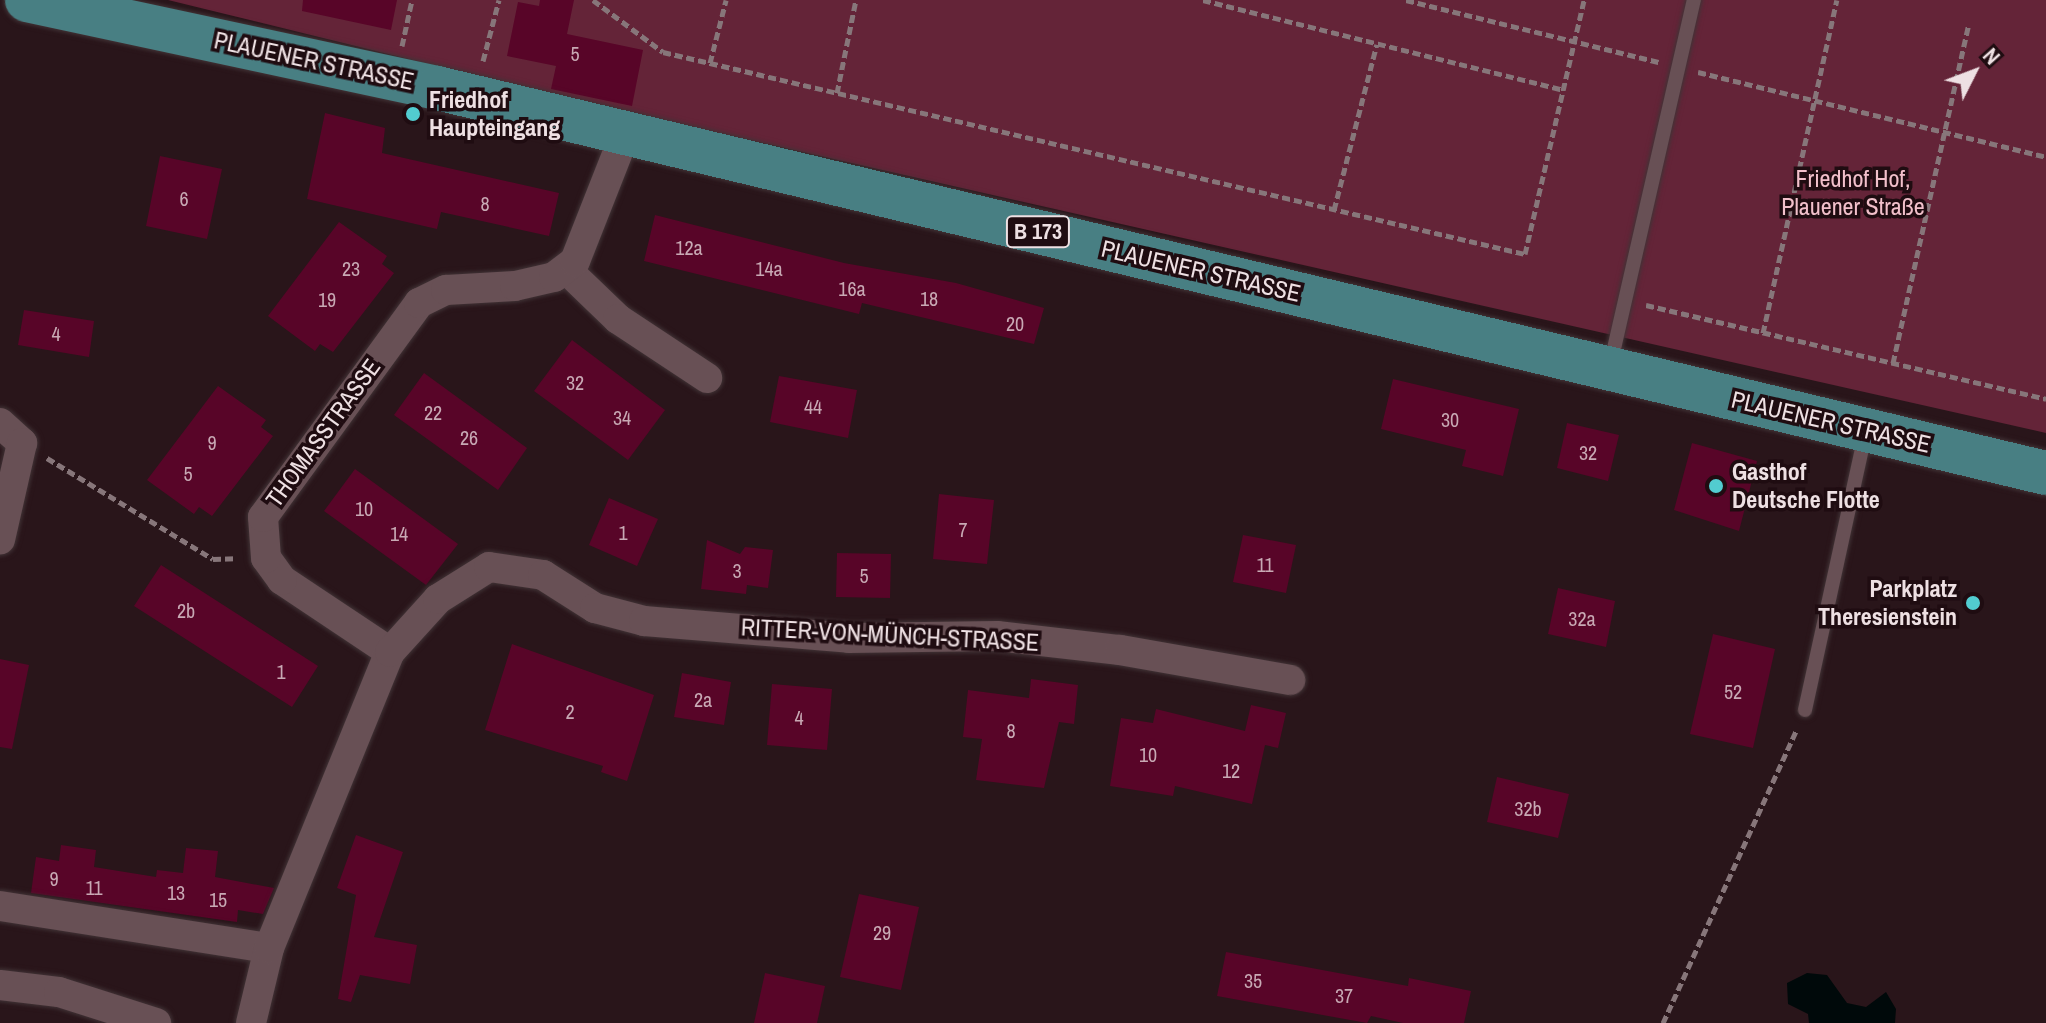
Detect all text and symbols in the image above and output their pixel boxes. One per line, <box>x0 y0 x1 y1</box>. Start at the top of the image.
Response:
street label: PLAUENER STRASSE <box>212 26 416 96</box>
north arrow <box>1934 32 2014 112</box>
house number: 5 <box>570 41 580 65</box>
text: N <box>1976 41 2007 71</box>
place label: Friedhof Haupteingang <box>429 86 560 142</box>
marker: Friedhof Haupteingang <box>404 105 422 123</box>
park label: Friedhof Hof, Plauener Straße <box>1781 165 1925 221</box>
house number: 6 <box>179 186 189 210</box>
house number: 8 <box>480 191 490 215</box>
road number: B 173 <box>1004 214 1072 250</box>
street label: PLAUENER STRASSE <box>1099 234 1303 308</box>
house number: 12a <box>675 235 703 259</box>
house number: 23 <box>342 256 360 280</box>
house number: 14a <box>755 256 783 280</box>
house number: 16a <box>838 276 866 300</box>
house number: 18 <box>920 286 938 310</box>
house number: 19 <box>318 287 336 311</box>
house number: 20 <box>1006 311 1024 335</box>
house number: 4 <box>51 321 61 345</box>
street label: THOMASSTRASSE <box>260 353 386 513</box>
house number: 32 <box>566 370 584 394</box>
street label: PLAUENER STRASSE <box>1729 385 1933 459</box>
house number: 44 <box>804 394 822 418</box>
house number: 22 <box>424 400 442 424</box>
house number: 34 <box>613 405 631 429</box>
house number: 30 <box>1441 407 1459 431</box>
house number: 26 <box>460 425 478 449</box>
house number: 9 <box>207 430 217 454</box>
house number: 32 <box>1579 440 1597 464</box>
place label: Gasthof Deutsche Flotte <box>1732 458 1880 514</box>
house number: 5 <box>183 461 193 485</box>
marker: Gasthof Deutsche Flotte <box>1707 477 1725 495</box>
house number: 10 <box>355 496 373 520</box>
house number: 7 <box>958 517 968 541</box>
house number: 1 <box>618 520 628 544</box>
house number: 14 <box>390 521 408 545</box>
house number: 11 <box>1256 552 1274 576</box>
house number: 3 <box>732 558 742 582</box>
house number: 5 <box>859 563 869 587</box>
place label: Parkplatz Theresienstein <box>1818 575 1957 631</box>
marker: Parkplatz Theresienstein <box>1964 594 1982 612</box>
house number: 2b <box>177 598 195 622</box>
house number: 32a <box>1568 606 1596 630</box>
street label: RITTER-VON-MÜNCH-STRASSE <box>740 613 1040 657</box>
house number: 1 <box>276 659 286 683</box>
house number: 52 <box>1724 679 1742 703</box>
house number: 2a <box>694 687 712 711</box>
house number: 2 <box>565 699 575 723</box>
house number: 4 <box>794 705 804 729</box>
house number: 8 <box>1006 718 1016 742</box>
house number: 10 <box>1139 742 1157 766</box>
house number: 12 <box>1222 758 1240 782</box>
house number: 32b <box>1514 796 1542 820</box>
house number: 9 <box>49 866 59 890</box>
house number: 11 <box>85 875 103 899</box>
house number: 13 <box>167 880 185 904</box>
house number: 15 <box>209 887 227 911</box>
house number: 29 <box>873 920 891 944</box>
house number: 35 <box>1244 968 1262 992</box>
house number: 37 <box>1335 983 1353 1007</box>

